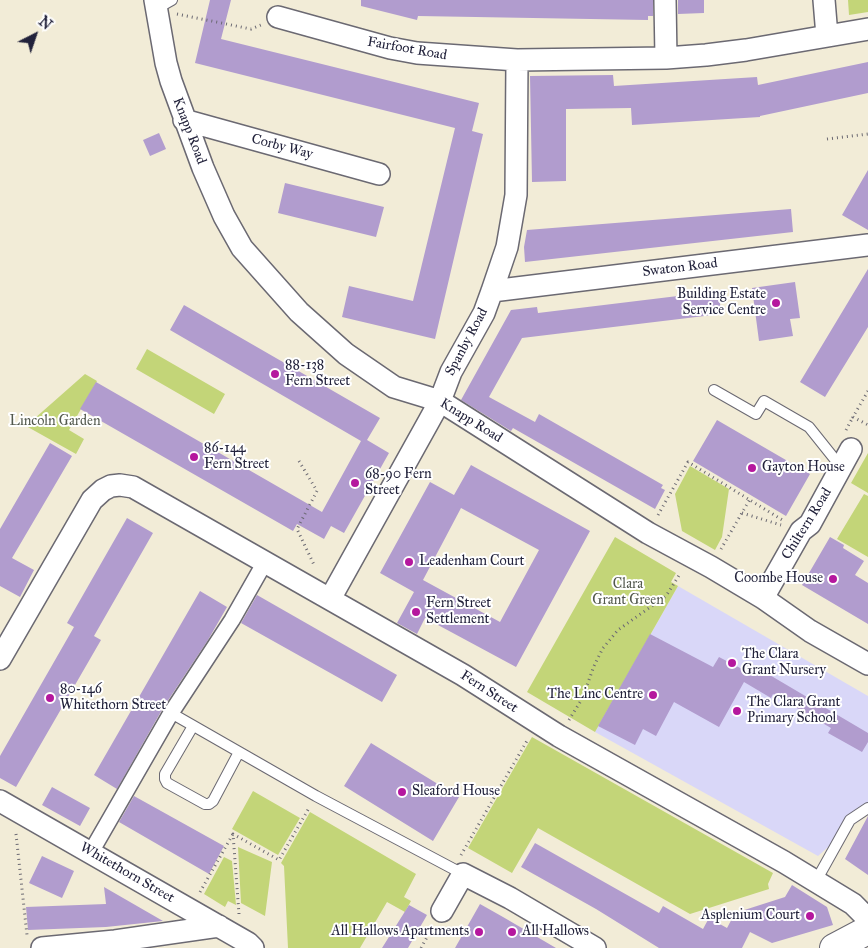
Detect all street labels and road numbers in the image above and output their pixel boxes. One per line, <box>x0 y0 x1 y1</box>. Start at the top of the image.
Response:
street label: Fairfoot Road <box>366 34 448 64</box>
street label: Knapp Road <box>169 95 209 167</box>
street label: Corby Way <box>249 131 315 163</box>
street label: Swaton Road <box>641 255 719 281</box>
street label: Spanby Road <box>442 305 492 379</box>
street label: Knapp Road <box>437 395 505 447</box>
street label: Chiltern Road <box>778 485 836 563</box>
street label: Fern Street <box>457 667 521 717</box>
street label: Whitethorn Street <box>77 839 177 907</box>

